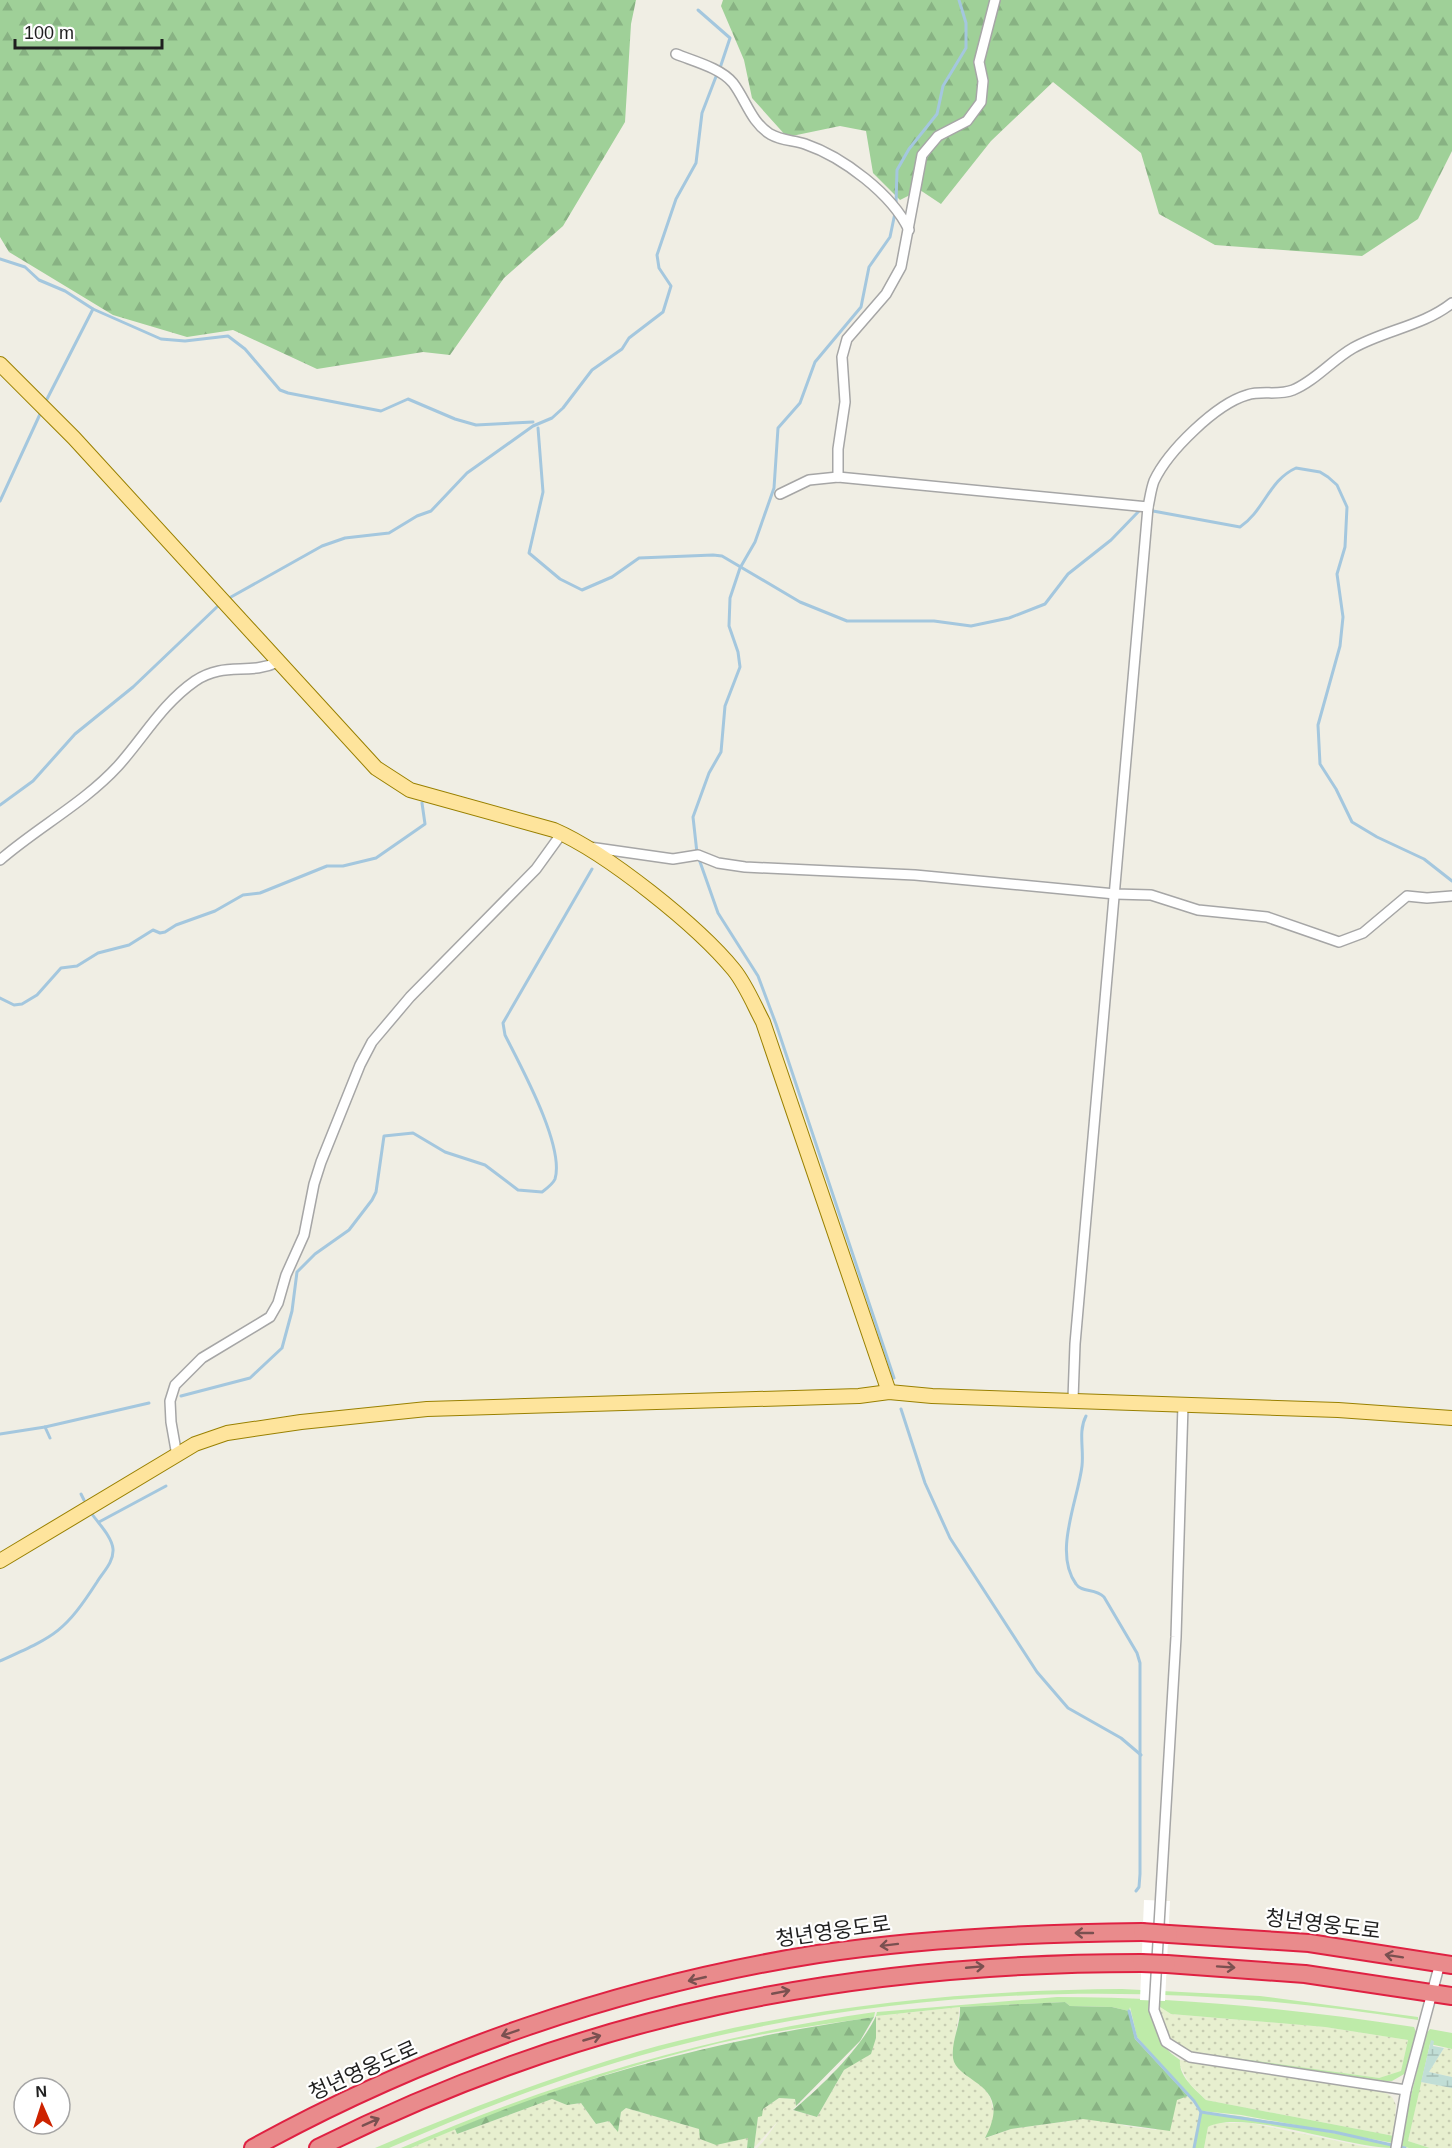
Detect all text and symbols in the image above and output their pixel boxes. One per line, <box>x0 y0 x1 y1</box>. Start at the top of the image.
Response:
scale bar <box>15 12 162 50</box>
text: 100 m <box>24 23 74 43</box>
street label: 청년영웅도로 <box>1264 1906 1382 1942</box>
street label: 청년영웅도로 <box>774 1912 892 1950</box>
one-way arrow <box>1074 1927 1094 1938</box>
one-way arrow <box>880 1940 900 1951</box>
one-way arrow <box>1385 1950 1405 1961</box>
one-way arrow <box>964 1961 984 1972</box>
one-way arrow <box>1215 1962 1235 1973</box>
one-way arrow <box>688 1973 707 1985</box>
one-way arrow <box>771 1986 791 1997</box>
one-way arrow <box>501 2028 520 2039</box>
one-way arrow <box>582 2032 601 2043</box>
street label: 청년영웅도로 <box>305 2036 421 2104</box>
north arrow <box>12 2076 72 2136</box>
text: N <box>35 2083 47 2100</box>
one-way arrow <box>361 2116 379 2128</box>

